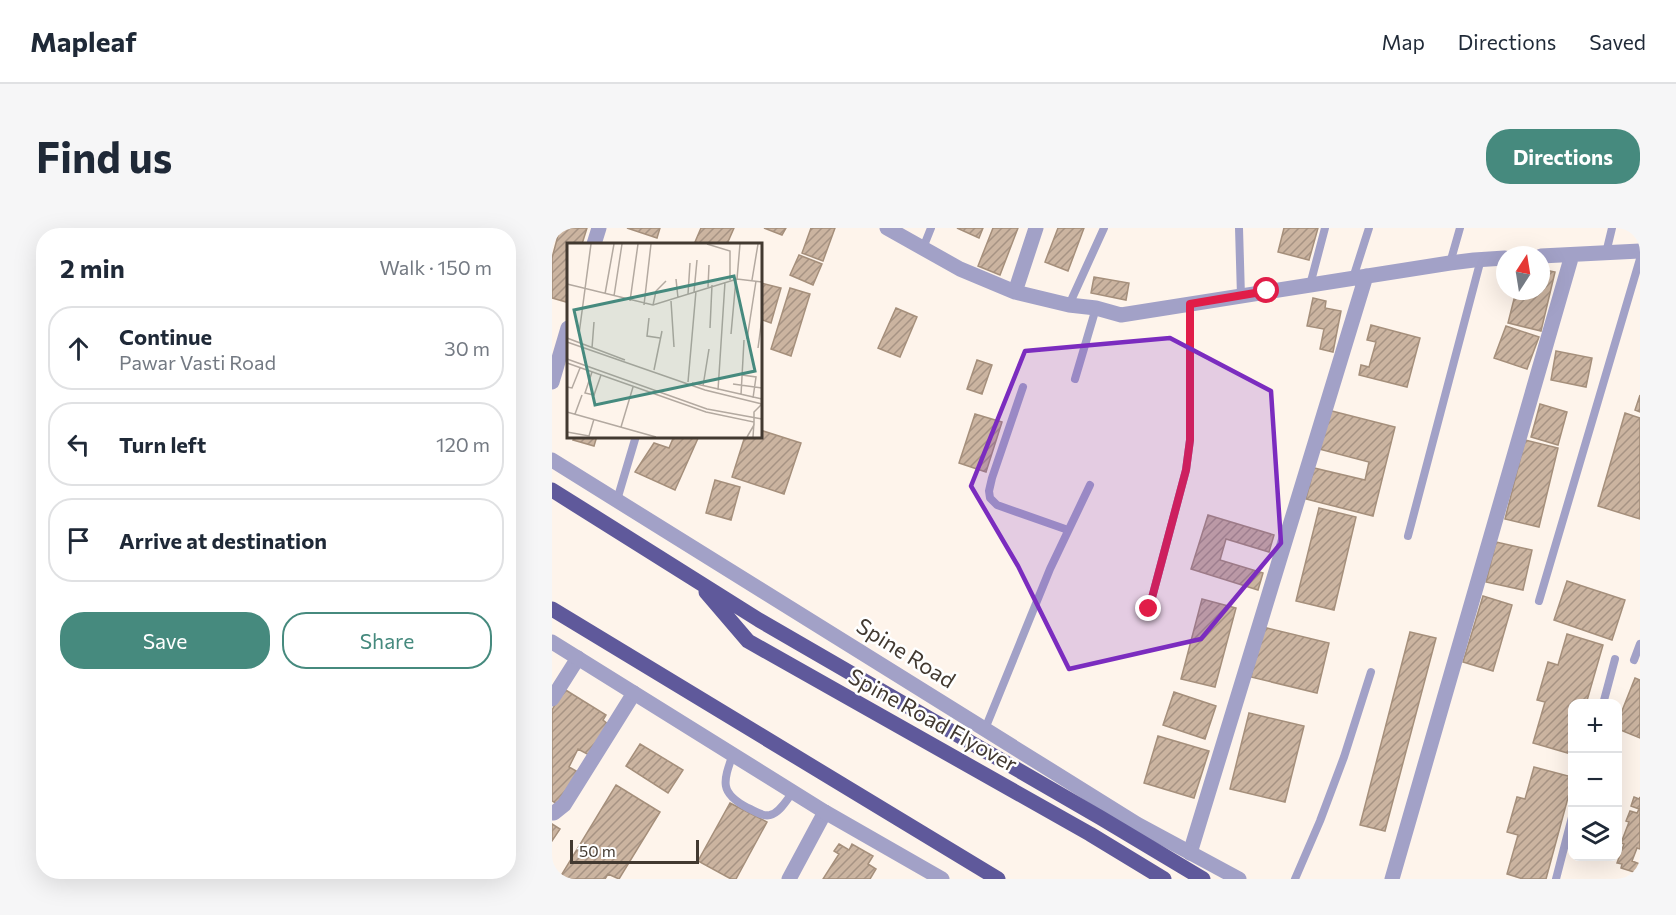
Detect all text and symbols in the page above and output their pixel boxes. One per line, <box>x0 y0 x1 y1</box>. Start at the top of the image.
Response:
text: Mapleaf <box>30 24 137 58</box>
text: Map <box>1382 29 1425 54</box>
text: Directions <box>1458 29 1556 54</box>
text: Saved <box>1589 29 1646 54</box>
button: Directions <box>1486 129 1640 184</box>
text: Find us <box>36 130 172 182</box>
inset map <box>567 243 762 438</box>
north arrow <box>1496 246 1550 300</box>
text: 2 min <box>60 252 125 283</box>
text: Walk · 150 m <box>380 255 492 279</box>
route start <box>1253 277 1279 303</box>
text: Continue <box>119 323 212 350</box>
icon: ahead <box>62 332 95 365</box>
text: 30 m <box>444 336 490 360</box>
text: Pawar Vasti Road <box>119 350 276 374</box>
icon: left <box>62 428 95 461</box>
text: Turn left <box>119 431 206 458</box>
text: 120 m <box>436 432 490 456</box>
icon: arrive <box>62 524 95 557</box>
text: Arrive at destination <box>119 527 327 554</box>
route end <box>1135 595 1161 621</box>
button: Save <box>60 612 270 669</box>
button: Share <box>282 612 492 669</box>
street label: Spine Road <box>852 612 961 694</box>
street label: Spine Road Flyover <box>844 662 1023 777</box>
map controls <box>1568 699 1622 861</box>
button: + <box>1568 699 1622 753</box>
button: − <box>1568 753 1622 807</box>
button: layers <box>1568 807 1622 861</box>
scale bar <box>570 837 699 864</box>
text: 50 m <box>579 841 616 860</box>

